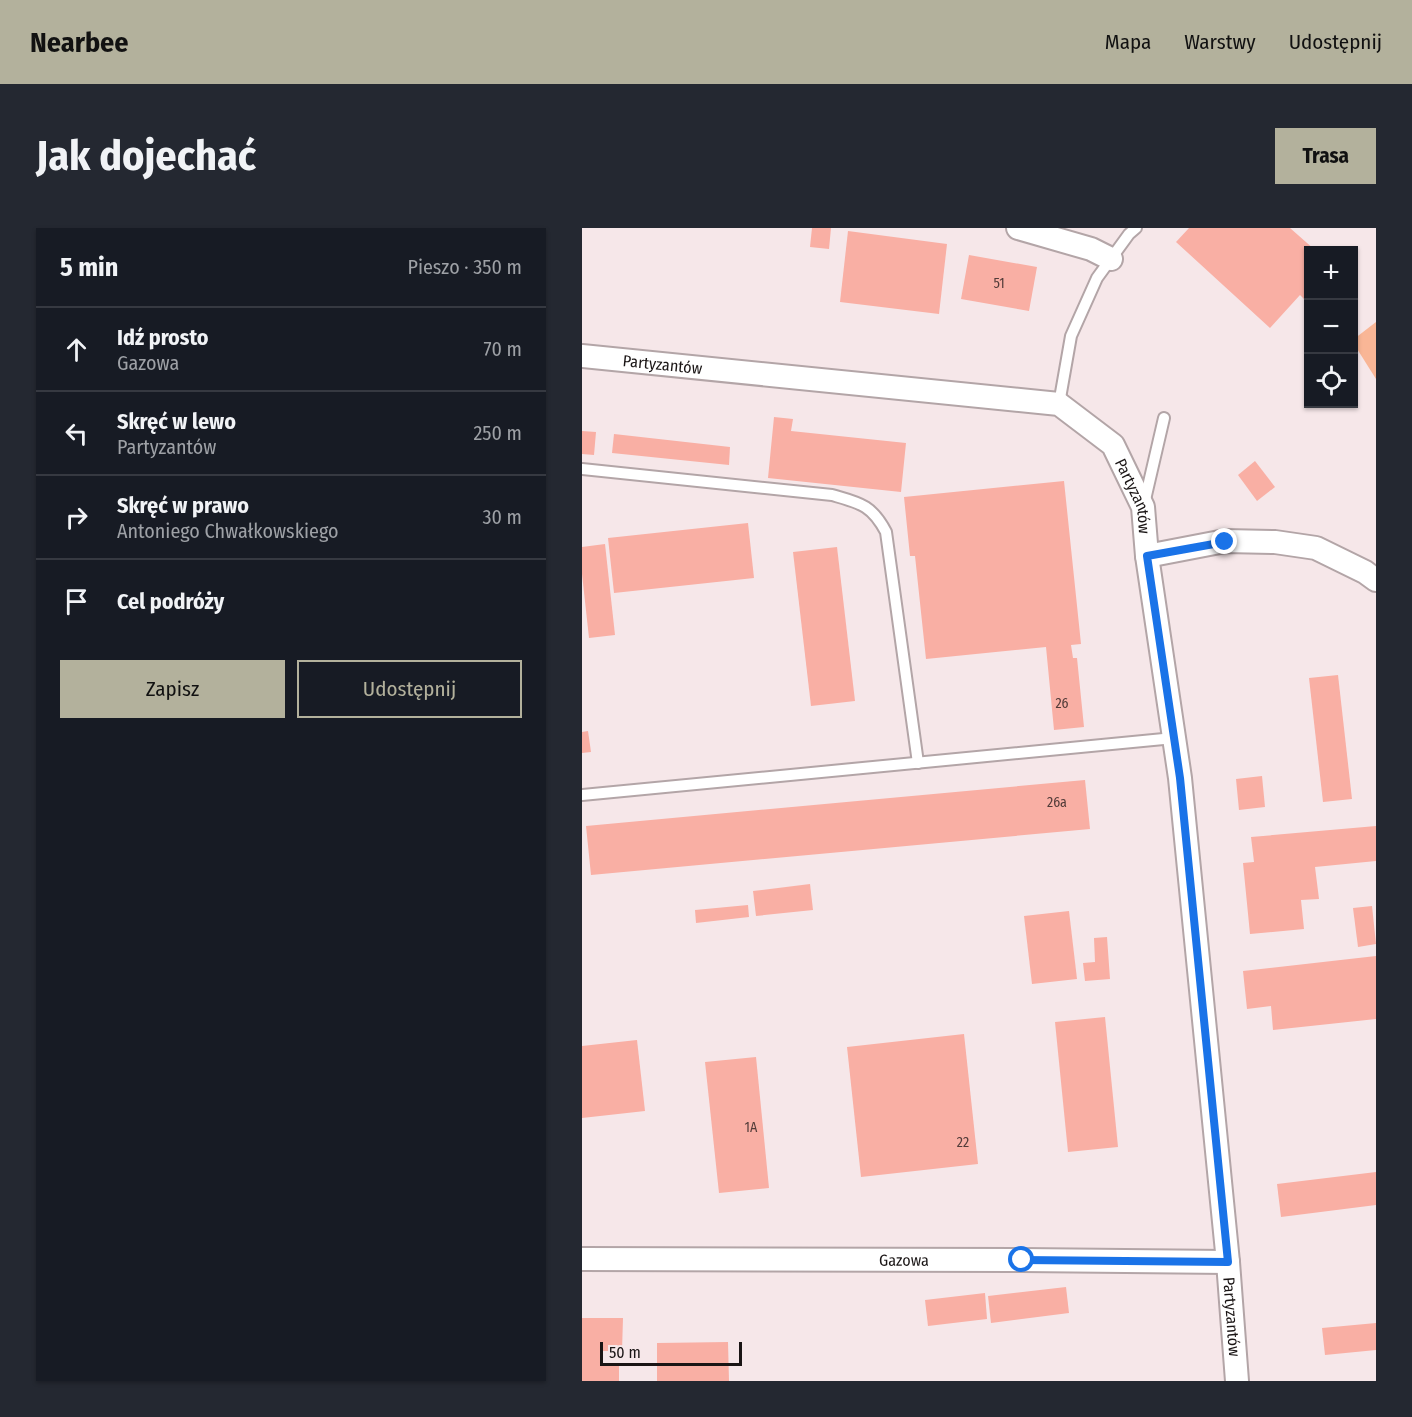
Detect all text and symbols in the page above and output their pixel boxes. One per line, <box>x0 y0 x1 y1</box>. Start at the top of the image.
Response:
text: Nearbee <box>30 26 129 59</box>
text: Mapa <box>1105 29 1151 55</box>
text: Warstwy <box>1184 29 1256 55</box>
text: Udostępnij <box>1289 29 1382 55</box>
button: Trasa <box>1275 128 1376 184</box>
text: Jak dojechać <box>36 131 256 181</box>
map controls <box>1304 246 1358 408</box>
button: + <box>1304 246 1358 300</box>
text: 5 min <box>60 252 118 283</box>
text: Pieszo · 350 m <box>407 255 522 279</box>
house number: 51 <box>993 275 1005 292</box>
button: − <box>1304 300 1358 354</box>
text: Idź prosto <box>117 324 209 351</box>
icon: ahead <box>60 333 93 366</box>
text: 70 m <box>484 337 522 361</box>
text: Gazowa <box>117 351 179 375</box>
street label: Partyzantów <box>622 351 704 378</box>
button: locate <box>1304 354 1358 408</box>
text: Skręć w lewo <box>117 408 236 435</box>
icon: left <box>60 417 93 450</box>
text: 250 m <box>474 421 522 445</box>
text: Partyzantów <box>117 435 216 459</box>
street label: Partyzantów <box>1111 455 1155 535</box>
text: Skręć w prawo <box>117 492 249 519</box>
icon: right <box>60 501 93 534</box>
text: 30 m <box>482 505 522 529</box>
text: Antoniego Chwałkowskiego <box>117 519 339 543</box>
route end <box>1211 528 1237 554</box>
icon: arrive <box>60 585 93 618</box>
text: Cel podróży <box>117 588 224 615</box>
button: Zapisz <box>60 660 285 718</box>
button: Udostępnij <box>297 660 522 718</box>
house number: 26 <box>1055 695 1069 712</box>
house number: 26a <box>1047 794 1067 811</box>
house number: 1A <box>745 1119 758 1136</box>
house number: 22 <box>957 1134 969 1151</box>
route start <box>1008 1246 1034 1272</box>
street label: Gazowa <box>879 1250 929 1269</box>
street label: Partyzantów <box>1220 1276 1245 1358</box>
scale bar <box>600 1339 742 1366</box>
text: 50 m <box>609 1343 641 1362</box>

